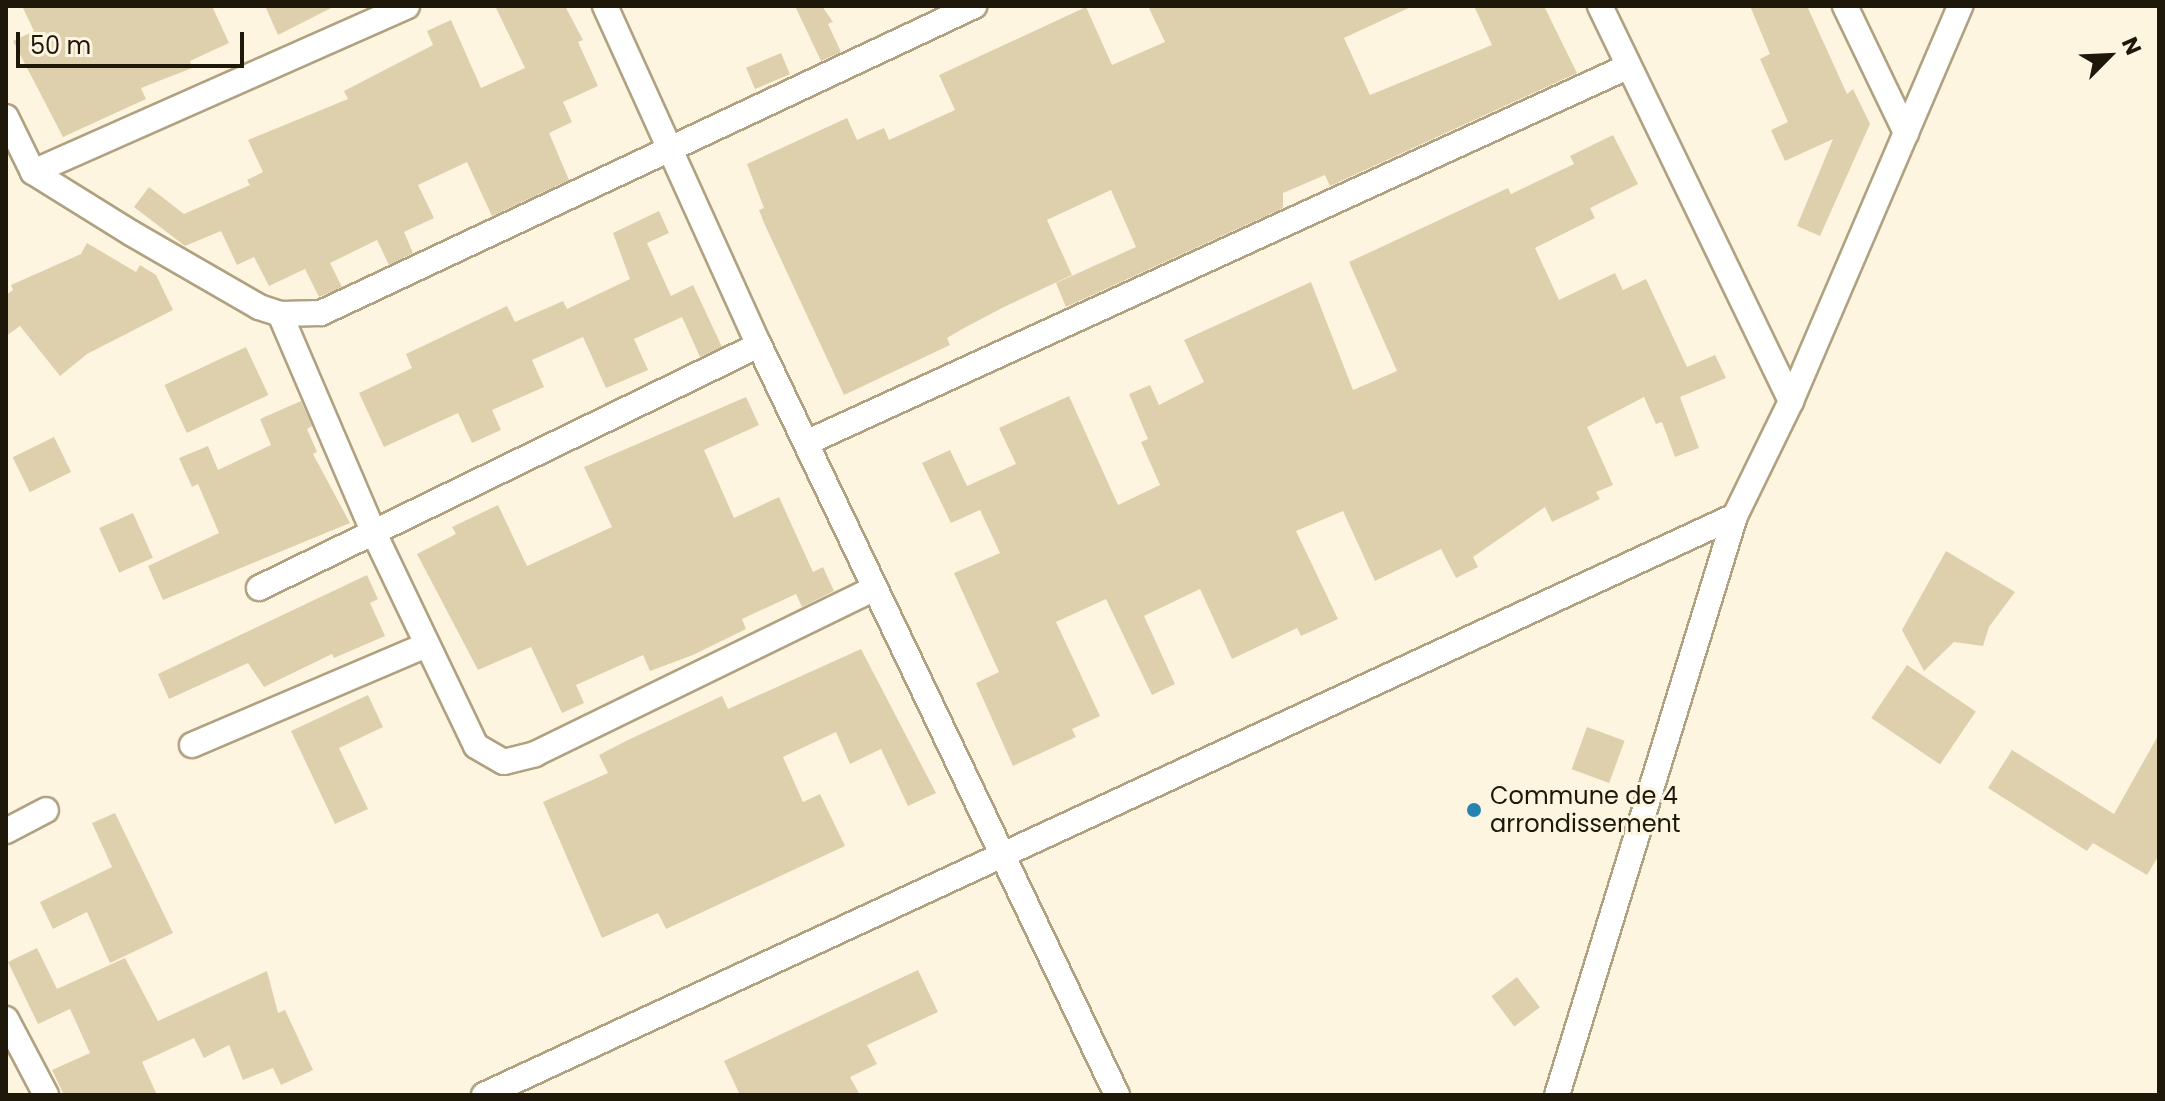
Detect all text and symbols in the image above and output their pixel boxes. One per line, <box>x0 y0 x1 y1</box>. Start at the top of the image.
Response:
scale bar <box>20 16 248 66</box>
north arrow <box>2069 16 2149 96</box>
text: 50 m <box>30 29 91 62</box>
text: N <box>2114 32 2149 60</box>
place label: Commune de 4 arrondissement <box>1490 782 1681 838</box>
marker: Commune de 4 arrondissement <box>1465 801 1483 819</box>

